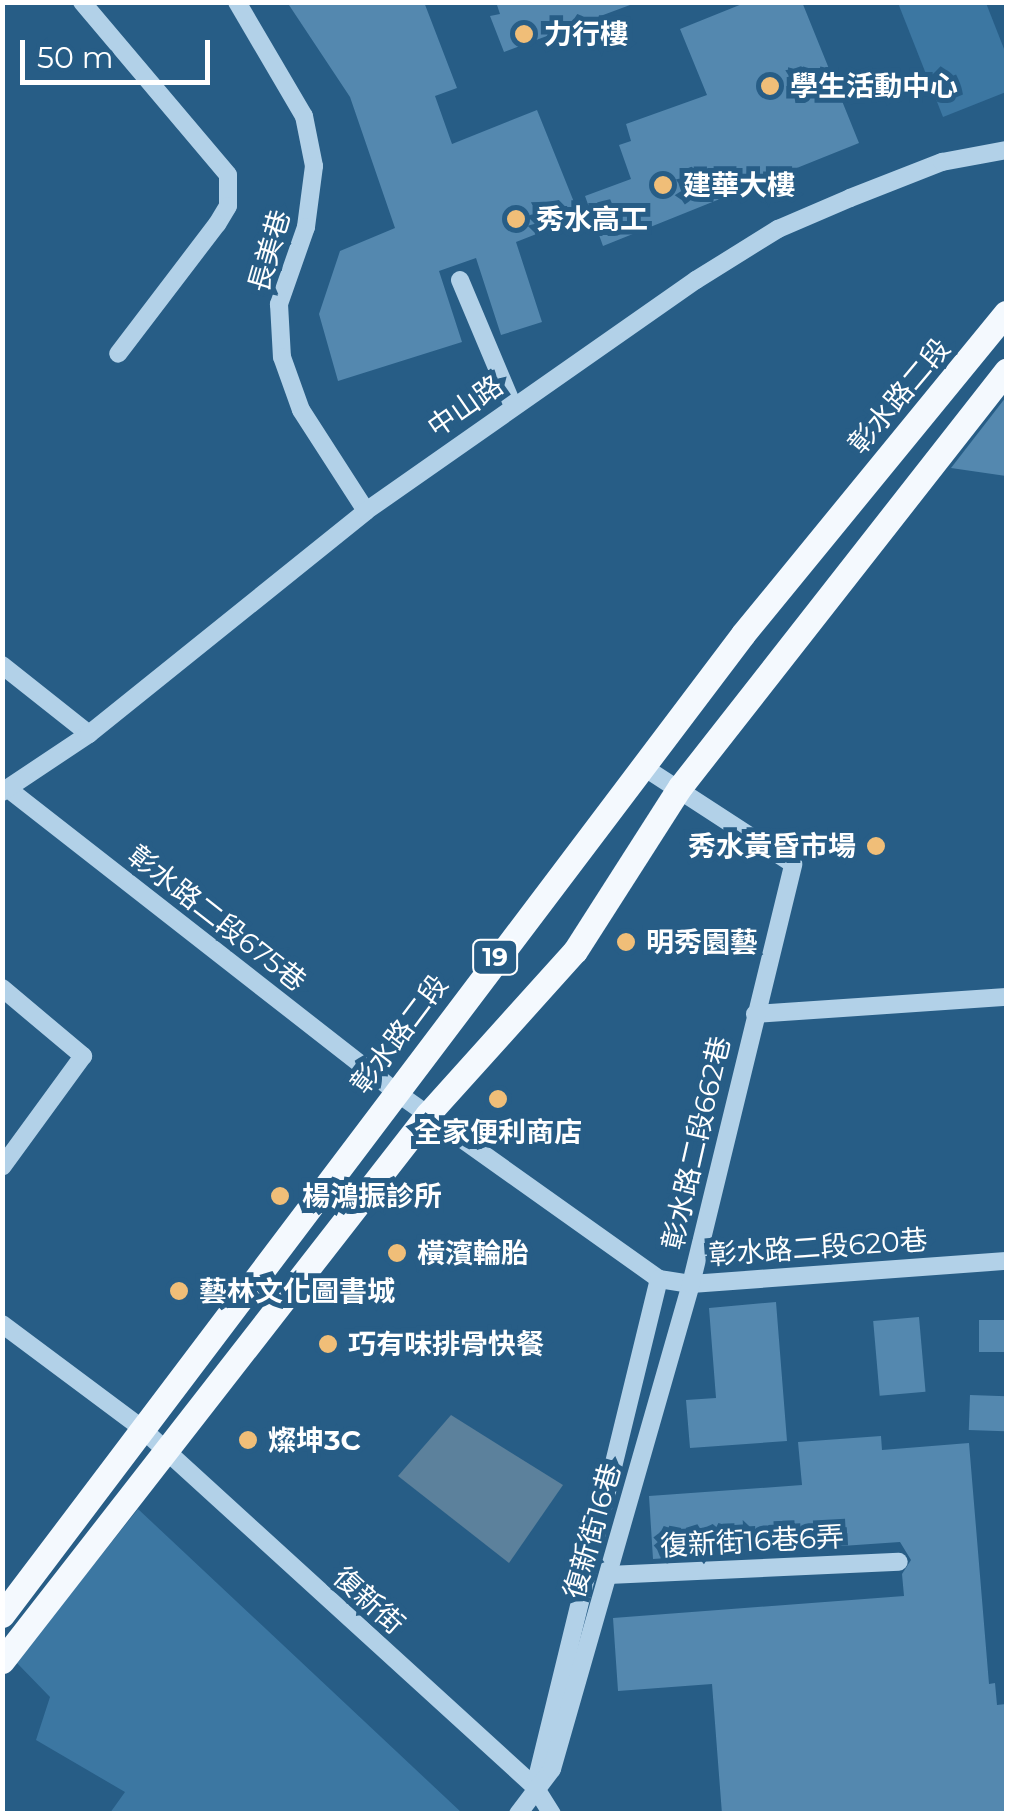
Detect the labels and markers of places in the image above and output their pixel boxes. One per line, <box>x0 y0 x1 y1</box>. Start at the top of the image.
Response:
place label: 力行樓 <box>544 17 628 51</box>
marker: 力行樓 <box>513 23 535 45</box>
place label: 學生活動中心 <box>790 69 958 103</box>
marker: 學生活動中心 <box>759 75 781 97</box>
place label: 建華大樓 <box>683 168 795 202</box>
marker: 建華大樓 <box>652 174 674 196</box>
place label: 秀水高工 <box>536 202 648 236</box>
marker: 秀水高工 <box>505 208 527 230</box>
place label: 秀水黃昏市場 <box>688 829 856 863</box>
marker: 秀水黃昏市場 <box>865 835 887 857</box>
place label: 明秀園藝 <box>646 925 758 959</box>
marker: 明秀園藝 <box>615 931 637 953</box>
marker: 全家便利商店 <box>487 1088 509 1110</box>
place label: 全家便利商店 <box>414 1115 582 1149</box>
place label: 楊鴻振診所 <box>302 1179 442 1213</box>
marker: 楊鴻振診所 <box>267 1183 293 1209</box>
place label: 橫濱輪胎 <box>417 1236 529 1270</box>
marker: 橫濱輪胎 <box>386 1242 408 1264</box>
place label: 藝林文化圖書城 <box>199 1274 395 1308</box>
marker: 藝林文化圖書城 <box>168 1280 190 1302</box>
place label: 巧有味排骨快餐 <box>348 1327 544 1361</box>
marker: 巧有味排骨快餐 <box>317 1333 339 1355</box>
place label: 燦坤3C <box>268 1423 361 1457</box>
marker: 燦坤3C <box>237 1429 259 1451</box>

